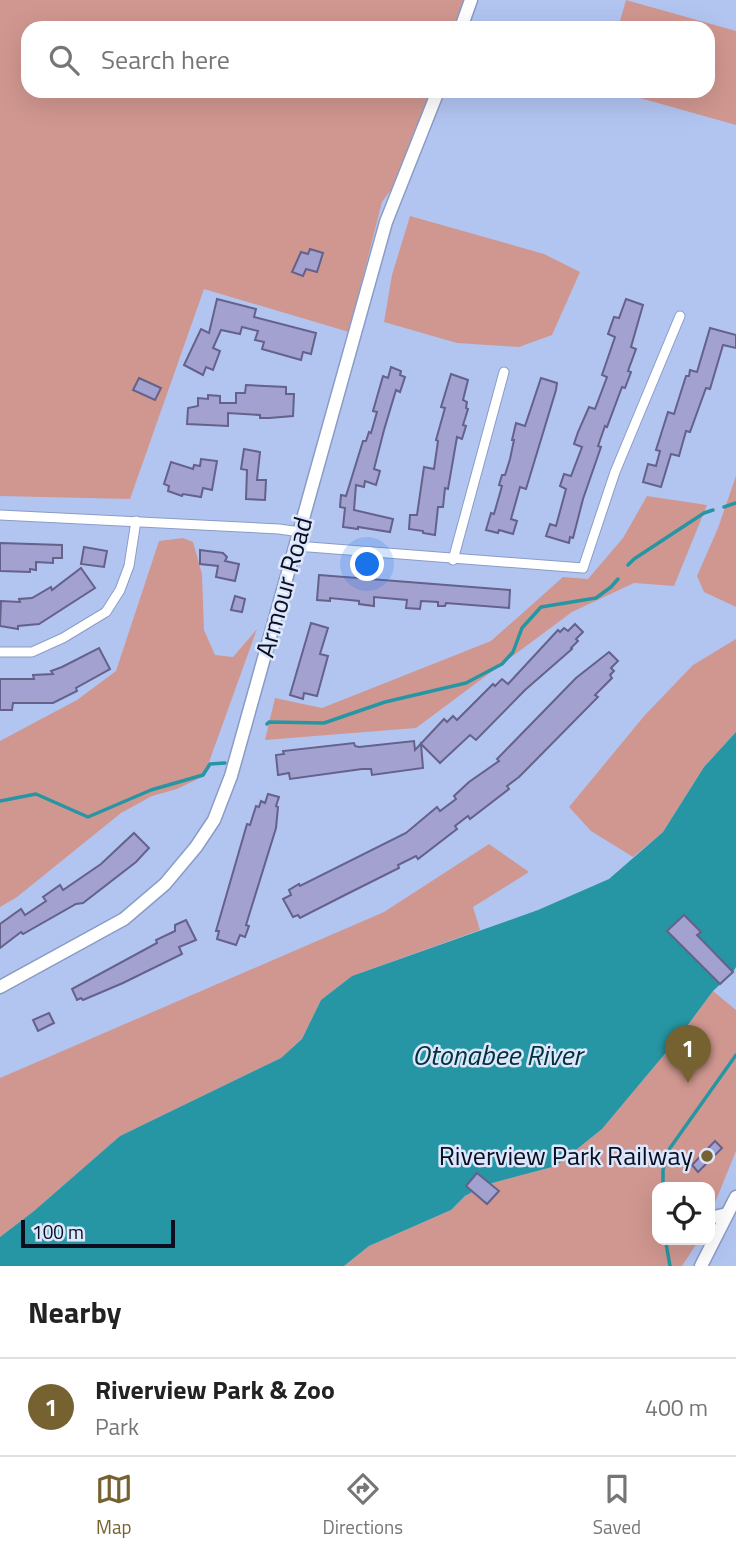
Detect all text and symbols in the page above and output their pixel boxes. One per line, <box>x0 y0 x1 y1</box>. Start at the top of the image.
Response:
search box <box>21 21 715 98</box>
text: Search here <box>101 40 230 79</box>
icon: search <box>45 41 83 79</box>
street label: Armour Road <box>245 512 322 662</box>
your location <box>350 547 384 581</box>
pin: 1 <box>665 1025 711 1083</box>
water label: Otonabee River <box>412 1033 585 1076</box>
place label: Riverview Park Railway <box>439 1136 693 1175</box>
marker: Riverview Park Railway <box>699 1148 715 1164</box>
map controls <box>652 1182 715 1245</box>
button: locate <box>652 1182 715 1245</box>
scale bar <box>21 1217 175 1249</box>
text: 100 m <box>32 1217 84 1246</box>
text: Nearby <box>28 1289 121 1335</box>
text: Riverview Park & Zoo <box>95 1370 335 1409</box>
text: 1 <box>45 1390 57 1425</box>
text: 400 m <box>645 1390 708 1425</box>
text: Park <box>95 1409 139 1444</box>
tab: Map <box>95 1470 133 1541</box>
tab: Directions <box>323 1470 403 1541</box>
tab: Saved <box>593 1470 641 1541</box>

